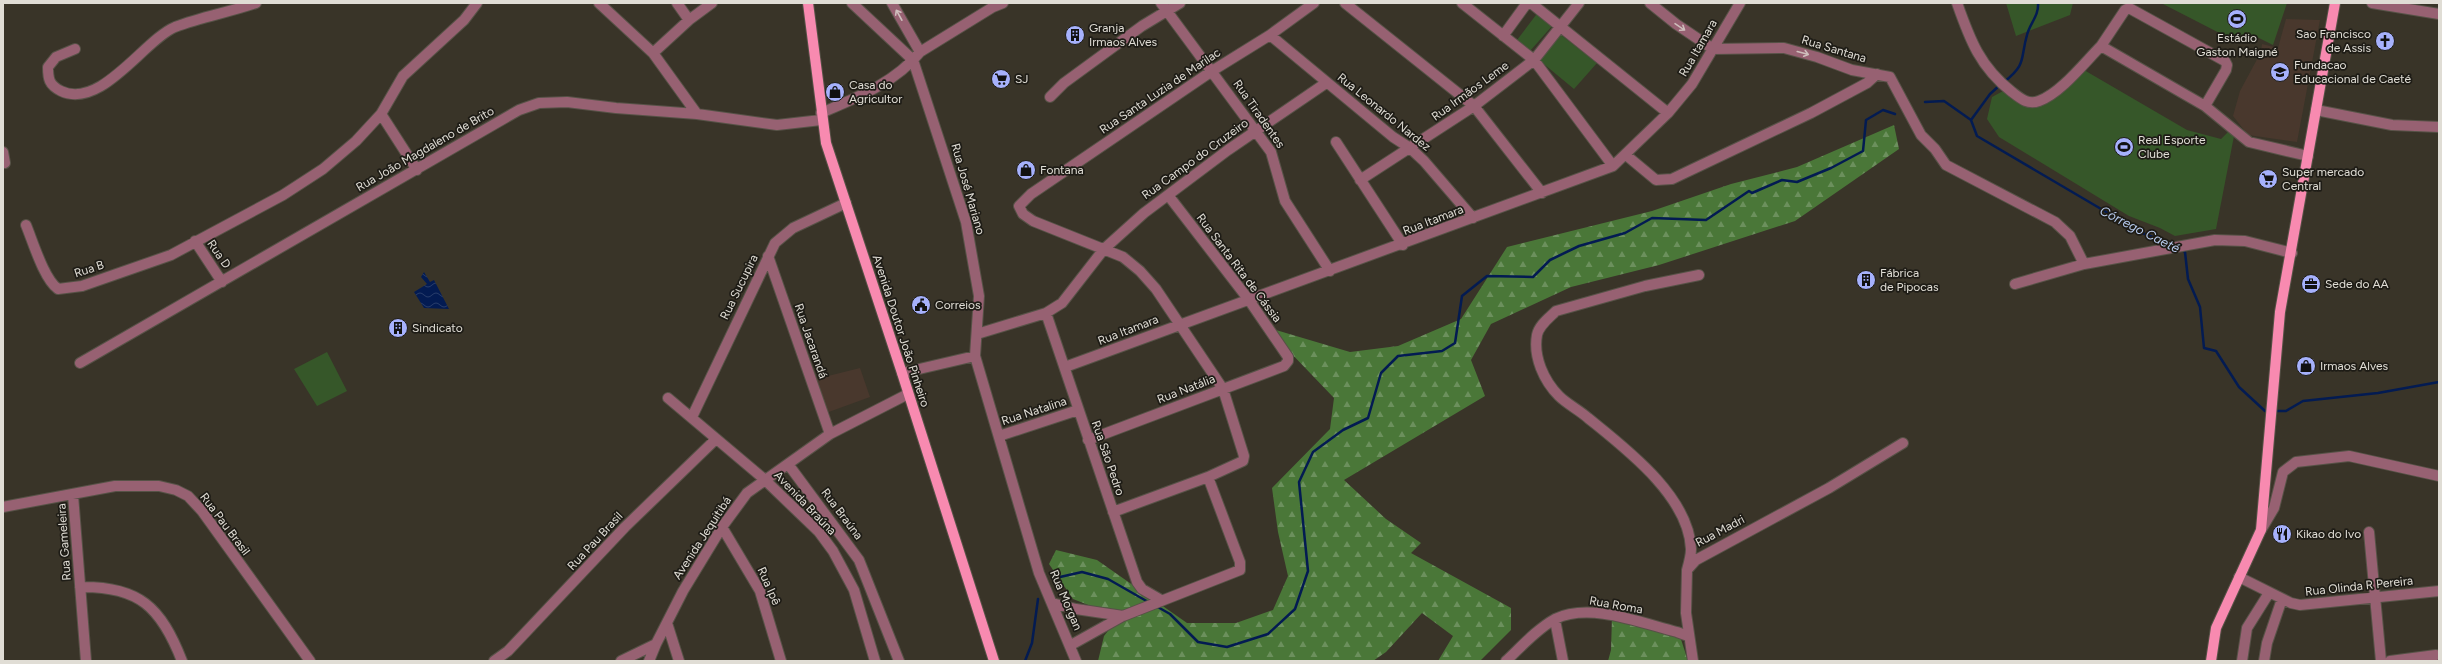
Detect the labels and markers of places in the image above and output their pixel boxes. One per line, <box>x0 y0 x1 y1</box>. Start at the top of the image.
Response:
sports icon: Estádio Gaston Maigné <box>2226 8 2248 30</box>
place label: Granja Irmaos Alves <box>1089 21 1158 49</box>
building icon: Granja Irmaos Alves <box>1064 24 1086 46</box>
place label: Sao Francisco de Assis <box>2296 27 2371 55</box>
church icon: Sao Francisco de Assis <box>2374 30 2396 52</box>
place label: Estádio Gaston Maigné <box>2196 31 2278 59</box>
place label: Fundacao Educacional de Caeté <box>2294 58 2411 86</box>
school or university icon: Fundacao Educacional de Caeté <box>2269 61 2291 83</box>
supermarket icon: SJ <box>990 68 1012 90</box>
place label: SJ <box>1015 72 1029 86</box>
place label: Casa do Agricultor <box>849 78 902 106</box>
shop icon: Casa do Agricultor <box>824 81 846 103</box>
place label: Real Esporte Clube <box>2138 133 2206 161</box>
sports icon: Real Esporte Clube <box>2113 136 2135 158</box>
shop icon: Fontana <box>1015 159 1037 181</box>
place label: Fontana <box>1040 163 1084 177</box>
place label: Super mercado Central <box>2282 165 2364 193</box>
supermarket icon: Super mercado Central <box>2257 168 2279 190</box>
place label: Fábrica de Pipocas <box>1880 266 1939 294</box>
building icon: Fábrica de Pipocas <box>1855 269 1877 291</box>
office icon: Sede do AA <box>2300 273 2322 295</box>
place label: Sede do AA <box>2325 277 2389 291</box>
public building icon: Correios <box>910 294 932 316</box>
place label: Correios <box>935 298 981 312</box>
building icon: Sindicato <box>387 317 409 339</box>
place label: Sindicato <box>412 321 463 335</box>
shop icon: Irmaos Alves <box>2295 355 2317 377</box>
place label: Irmaos Alves <box>2320 359 2389 373</box>
restaurant icon: Kikao do Ivo <box>2271 523 2293 545</box>
place label: Kikao do Ivo <box>2296 527 2361 541</box>

